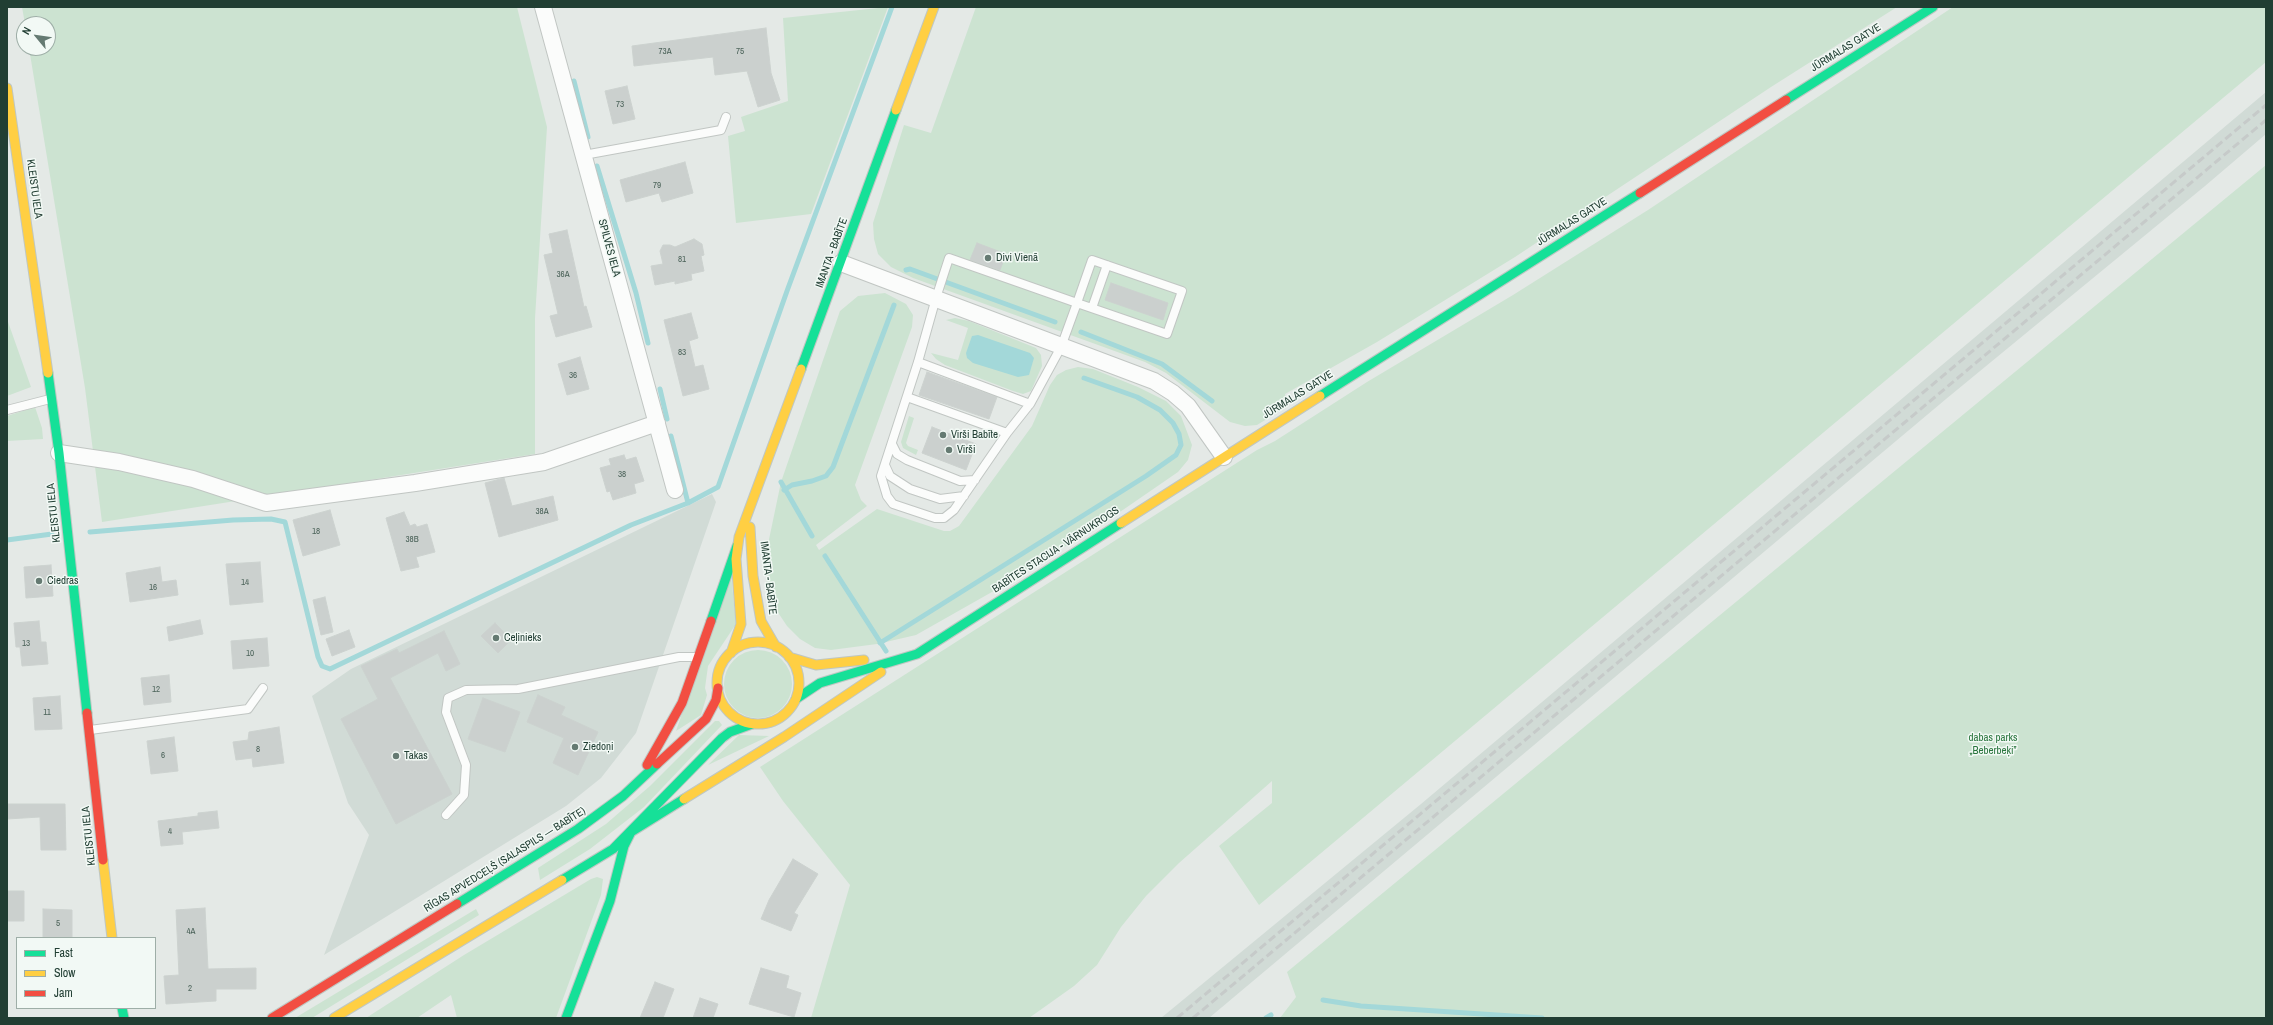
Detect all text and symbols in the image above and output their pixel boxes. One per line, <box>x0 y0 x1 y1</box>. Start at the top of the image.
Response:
north arrow <box>16 16 56 56</box>
street label: JŪRMALAS GATVE <box>1808 21 1884 75</box>
text: N <box>19 24 34 37</box>
house number: 73A <box>658 47 672 57</box>
house number: 75 <box>736 47 744 57</box>
house number: 73 <box>616 100 624 110</box>
street label: KLEISTU IELA <box>23 159 45 219</box>
house number: 79 <box>653 181 661 191</box>
street label: JŪRMALAS GATVE <box>1534 195 1610 249</box>
street label: IMANTA - BABĪTE <box>813 216 851 290</box>
street label: SPILVES IELA <box>595 218 623 278</box>
place label: Divi Vienā <box>996 251 1038 265</box>
marker: Divi Vienā <box>983 253 993 263</box>
house number: 81 <box>678 255 686 265</box>
house number: 36A <box>556 270 570 280</box>
house number: 83 <box>678 348 686 358</box>
street label: JŪRMALAS GATVE <box>1260 368 1336 422</box>
house number: 36 <box>569 371 577 381</box>
place label: Virši Babīte <box>951 428 998 442</box>
marker: Virši Babīte <box>938 430 948 440</box>
place label: Virši <box>957 443 975 457</box>
marker: Virši <box>944 445 954 455</box>
house number: 38 <box>618 470 626 480</box>
street label: KLEISTU IELA <box>44 483 64 543</box>
street label: BABĪTES STACIJA - VĀRNUKROGS <box>990 504 1122 596</box>
house number: 38A <box>535 507 549 517</box>
house number: 18 <box>312 527 320 537</box>
house number: 38B <box>405 535 419 545</box>
street label: IMANTA - BABĪTE <box>757 541 779 615</box>
place label: Ciedras <box>47 574 79 588</box>
marker: Ciedras <box>34 576 44 586</box>
house number: 14 <box>241 578 249 588</box>
house number: 16 <box>149 583 157 593</box>
place label: Ceļinieks <box>504 631 542 645</box>
marker: Ceļinieks <box>491 633 501 643</box>
house number: 13 <box>22 639 30 649</box>
house number: 10 <box>246 649 254 659</box>
house number: 12 <box>152 685 160 695</box>
house number: 11 <box>43 708 51 718</box>
park label: dabas parks „Beberbeķi” <box>1968 731 2018 757</box>
place label: Ziedoņi <box>583 740 614 754</box>
marker: Ziedoņi <box>570 742 580 752</box>
house number: 8 <box>256 745 260 755</box>
place label: Takas <box>404 749 428 763</box>
house number: 6 <box>161 751 165 761</box>
marker: Takas <box>391 751 401 761</box>
street label: RĪGAS APVEDCEĻŠ (SALASPILS — BABĪTE) <box>422 805 588 915</box>
street label: KLEISTU IELA <box>79 806 99 866</box>
house number: 4 <box>168 827 172 837</box>
house number: 5 <box>56 919 60 929</box>
house number: 4A <box>186 927 196 937</box>
legend <box>16 937 156 1009</box>
text: Fast <box>54 945 73 961</box>
text: Slow <box>54 965 75 981</box>
house number: 2 <box>188 984 192 994</box>
text: Jam <box>54 985 73 1001</box>

